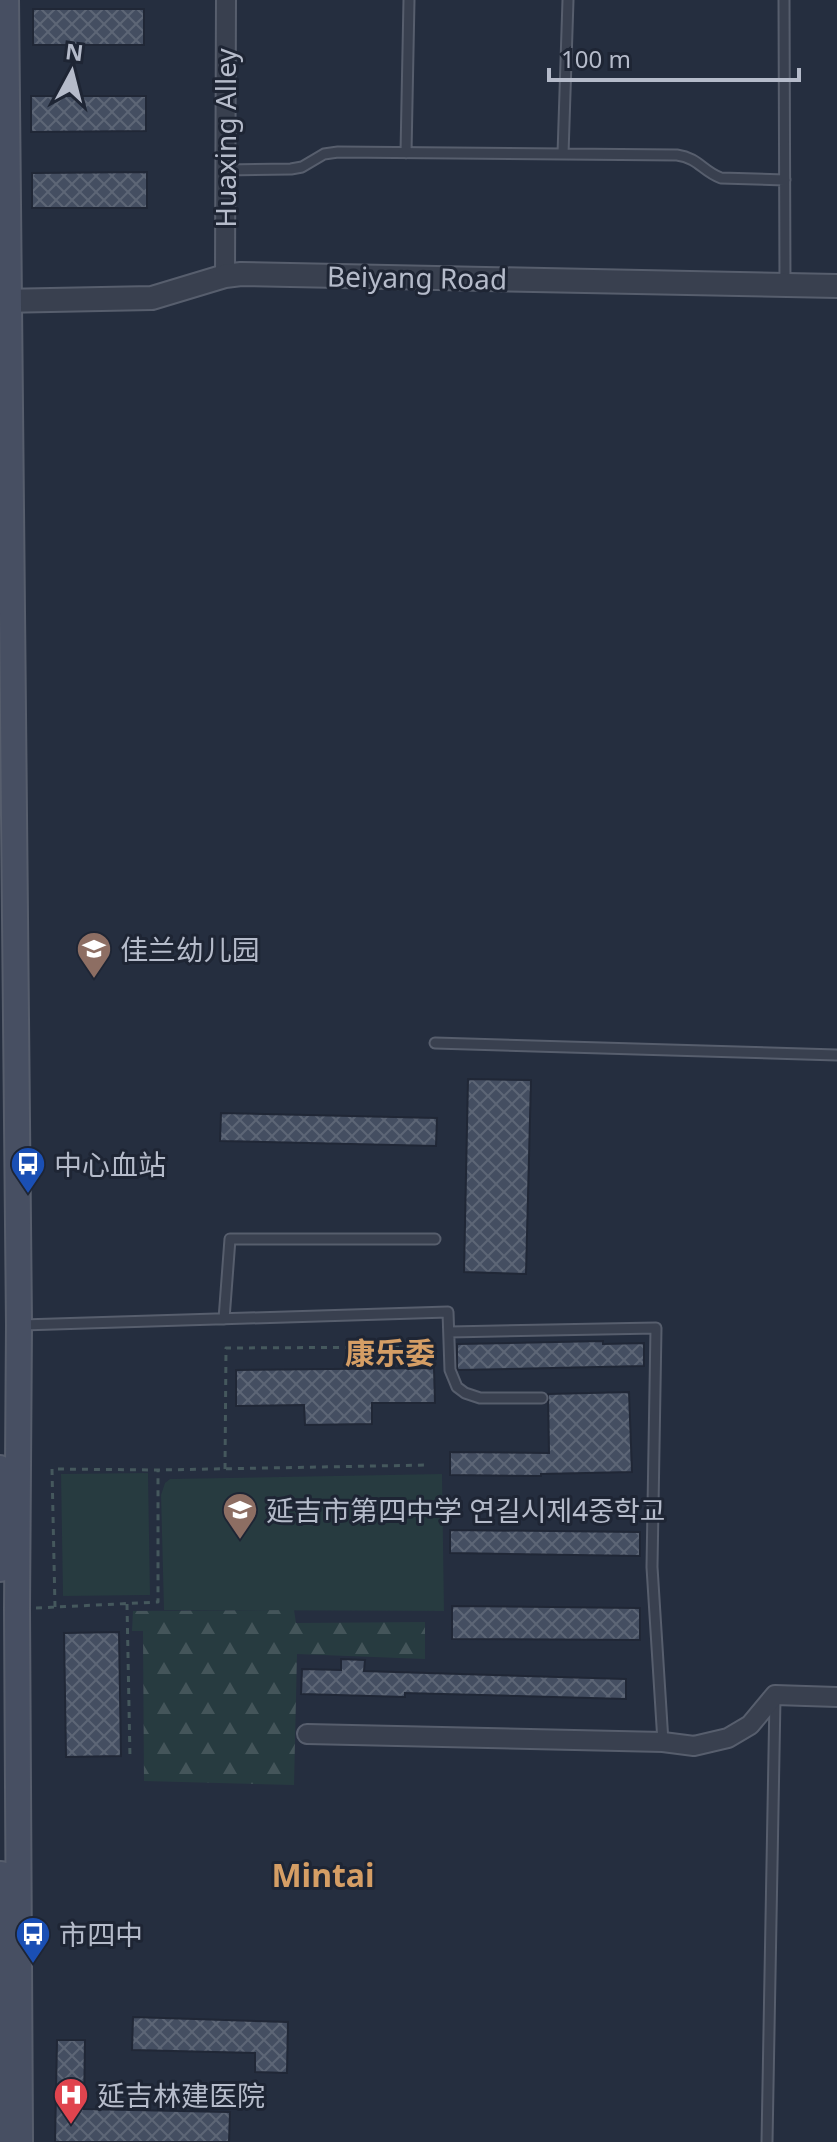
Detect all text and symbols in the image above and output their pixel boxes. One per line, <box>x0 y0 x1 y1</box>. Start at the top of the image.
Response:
north arrow <box>32 32 112 112</box>
scale bar <box>549 32 799 82</box>
text: N <box>64 35 85 67</box>
text: 100 m <box>561 42 631 75</box>
street label: Huaxing Alley <box>206 48 244 228</box>
street label: Beiyang Road <box>327 256 507 298</box>
school or university icon: 佳兰幼儿园 <box>75 930 113 980</box>
place label: 佳兰幼儿园 <box>120 930 260 968</box>
bus stop icon: 中心血站 <box>9 1145 47 1195</box>
place label: 中心血站 <box>54 1145 166 1183</box>
district label: 康乐委 <box>345 1332 435 1373</box>
school or university icon: 延吉市第四中学 연길시제4중학교 <box>221 1491 259 1541</box>
place label: 延吉市第四中学 연길시제4중학교 <box>266 1491 666 1529</box>
district label: Mintai <box>271 1853 375 1896</box>
bus stop icon: 市四中 <box>14 1915 52 1965</box>
place label: 市四中 <box>59 1915 143 1953</box>
hospital icon: 延吉林建医院 <box>52 2076 90 2126</box>
place label: 延吉林建医院 <box>97 2076 265 2114</box>

